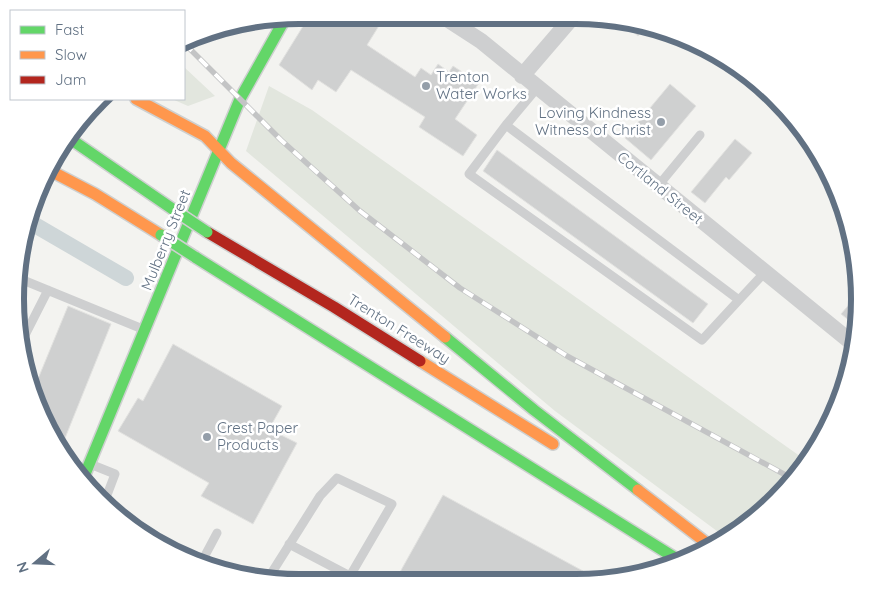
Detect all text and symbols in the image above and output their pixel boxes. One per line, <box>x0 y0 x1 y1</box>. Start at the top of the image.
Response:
legend <box>10 10 185 100</box>
text: Fast <box>55 20 84 39</box>
text: Slow <box>55 45 87 64</box>
place label: Trenton Water Works <box>436 67 527 103</box>
text: Jam <box>55 70 86 89</box>
marker: Trenton Water Works <box>420 80 432 92</box>
place label: Loving Kindness Witness of Christ <box>535 103 651 139</box>
marker: Loving Kindness Witness of Christ <box>655 116 667 128</box>
street label: Cortland Street <box>613 147 707 228</box>
street label: Mulberry Street <box>137 187 194 293</box>
street label: Trenton Freeway <box>344 289 454 368</box>
place label: Crest Paper Products <box>217 418 298 454</box>
marker: Crest Paper Products <box>201 431 213 443</box>
north arrow <box>10 538 60 588</box>
text: N <box>13 559 33 575</box>

